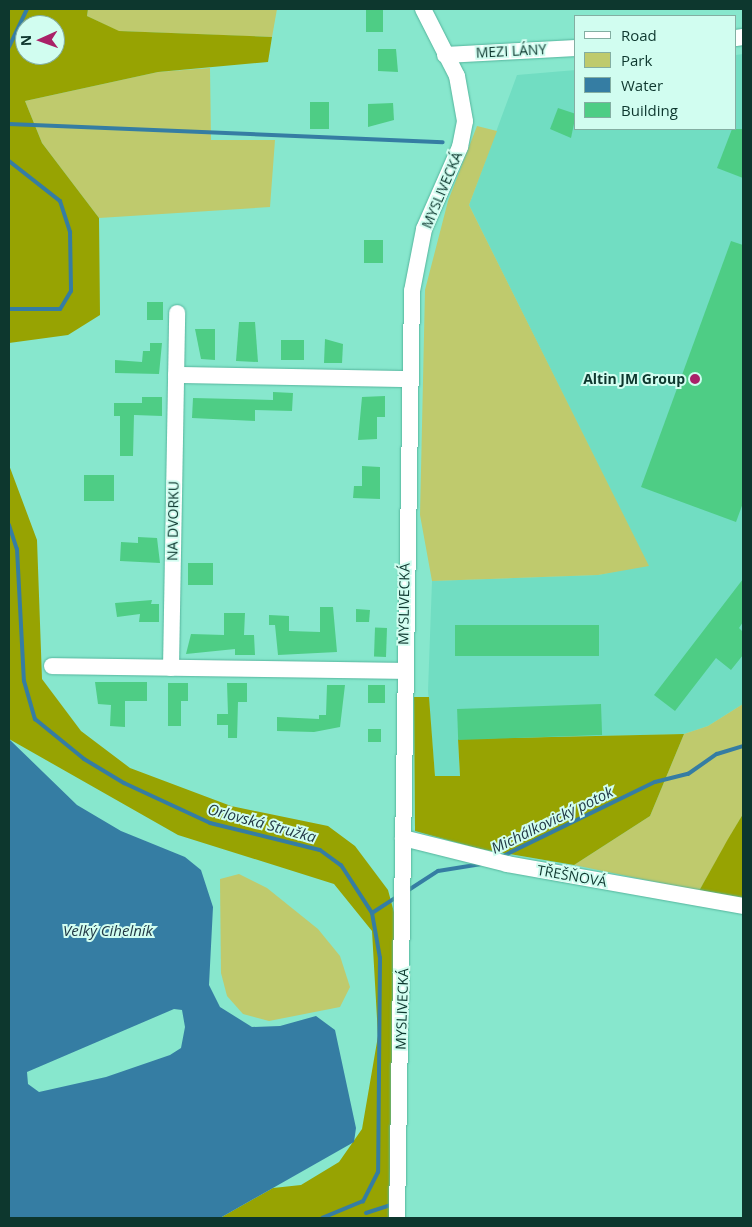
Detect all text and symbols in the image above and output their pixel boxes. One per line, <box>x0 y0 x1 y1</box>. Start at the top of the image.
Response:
north arrow <box>15 15 65 65</box>
legend <box>574 15 737 130</box>
text: Road <box>621 25 657 45</box>
text: N <box>16 34 35 47</box>
street label: MEZI LÁNY <box>475 41 547 61</box>
text: Park <box>621 50 652 70</box>
text: Water <box>621 75 663 95</box>
text: Building <box>621 100 678 120</box>
street label: MYSLIVECKÁ <box>418 149 466 231</box>
place label: Altin JM Group <box>583 371 685 387</box>
marker: Altin JM Group <box>689 373 701 385</box>
street label: NA DVORKU <box>164 481 182 561</box>
street label: MYSLIVECKÁ <box>395 563 413 645</box>
water label: Michálkovický potok <box>488 783 616 857</box>
water label: Orlovská Stružka <box>206 800 318 846</box>
street label: TŘEŠŇOVÁ <box>536 862 608 890</box>
water label: Velký Cihelník <box>63 922 153 940</box>
street label: MYSLIVECKÁ <box>392 968 412 1050</box>

